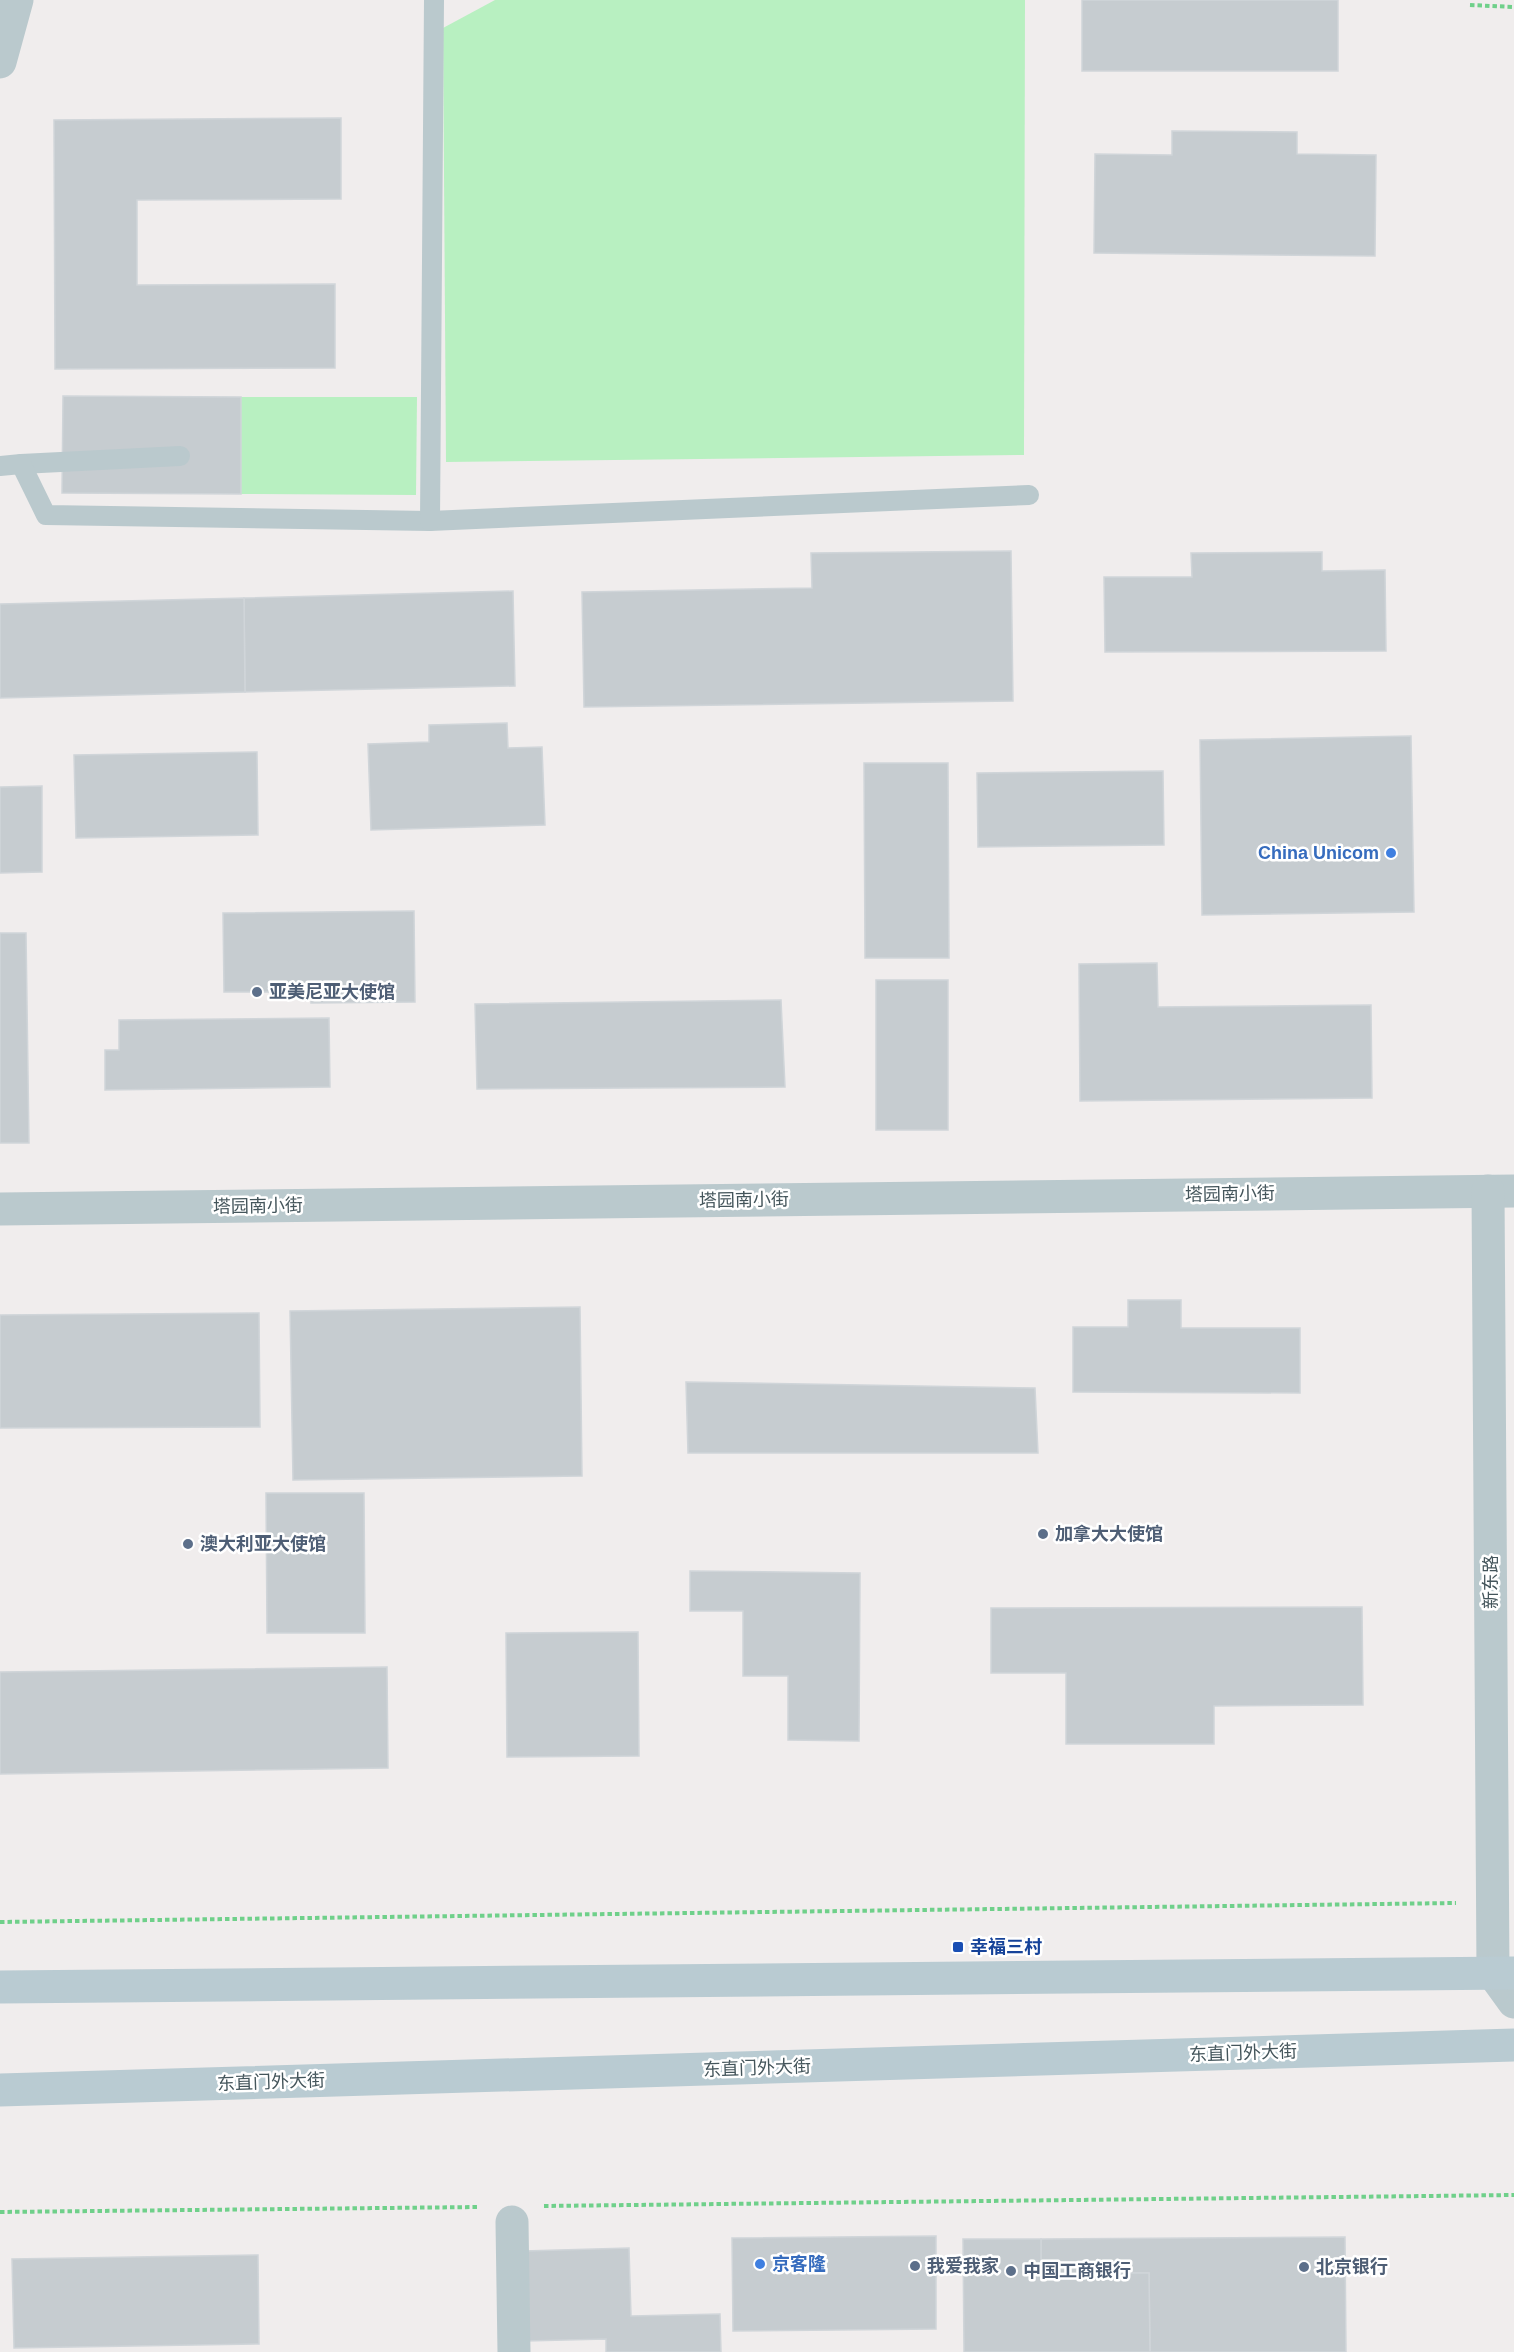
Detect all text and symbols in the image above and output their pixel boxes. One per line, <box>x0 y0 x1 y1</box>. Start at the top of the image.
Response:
place label: China Unicom <box>1258 843 1379 863</box>
marker: China Unicom <box>1384 846 1398 860</box>
place label: 亚美尼亚大使馆 <box>269 982 395 1002</box>
marker: 亚美尼亚大使馆 <box>250 985 264 999</box>
street label: 塔园南小街 <box>1185 1183 1275 1205</box>
street label: 塔园南小街 <box>699 1189 789 1211</box>
street label: 塔园南小街 <box>213 1195 303 1217</box>
place label: 加拿大大使馆 <box>1055 1524 1163 1544</box>
marker: 加拿大大使馆 <box>1036 1527 1050 1541</box>
place label: 澳大利亚大使馆 <box>200 1534 326 1554</box>
marker: 澳大利亚大使馆 <box>181 1537 195 1551</box>
street label: 新东路 <box>1481 1555 1501 1609</box>
place label: 幸福三村 <box>970 1937 1042 1957</box>
marker: 幸福三村 <box>951 1940 965 1954</box>
street label: 东直门外大街 <box>1189 2041 1297 2065</box>
street label: 东直门外大街 <box>703 2056 811 2080</box>
street label: 东直门外大街 <box>217 2070 325 2094</box>
place label: 京客隆 <box>772 2254 826 2274</box>
place label: 我爱我家 <box>927 2256 999 2276</box>
place label: 北京银行 <box>1316 2256 1388 2277</box>
marker: 京客隆 <box>753 2257 767 2271</box>
marker: 我爱我家 <box>908 2259 922 2273</box>
place label: 中国工商银行 <box>1023 2260 1131 2281</box>
marker: 北京银行 <box>1297 2260 1311 2274</box>
marker: 中国工商银行 <box>1004 2264 1018 2278</box>

